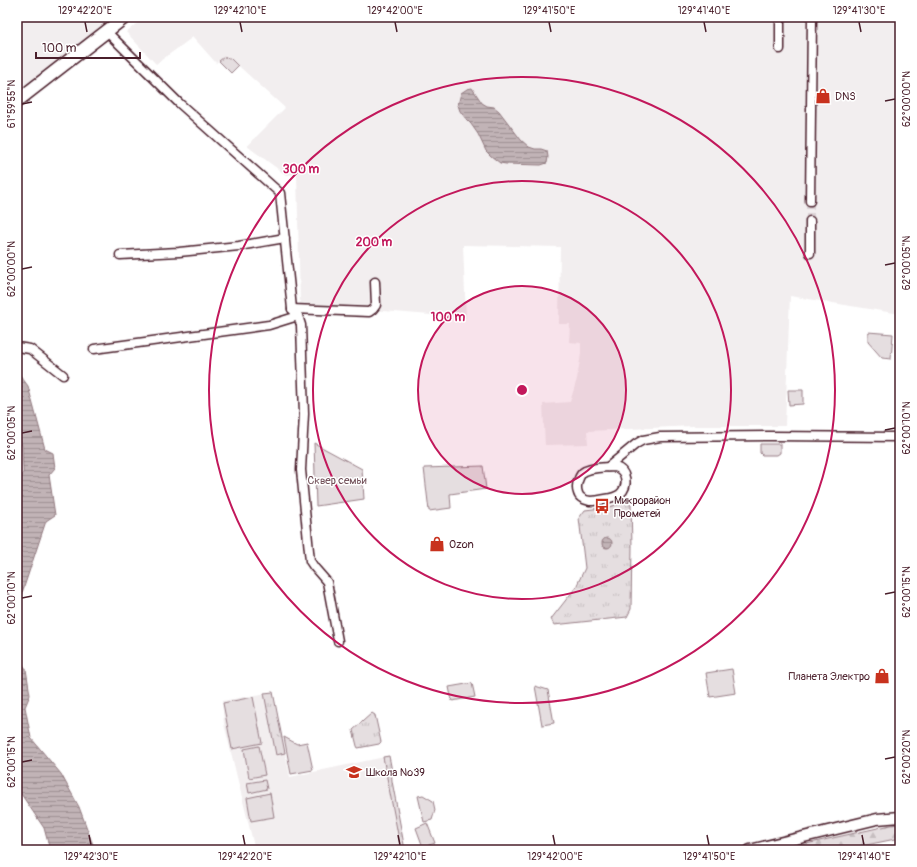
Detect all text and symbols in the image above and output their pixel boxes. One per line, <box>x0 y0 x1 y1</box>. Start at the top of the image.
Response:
text: 129°42'20"E <box>58 5 112 17</box>
text: 129°42'10"E <box>214 5 266 17</box>
text: 129°42'00"E <box>367 5 423 17</box>
text: 129°41'50"E <box>523 5 575 17</box>
text: 129°41'40"E <box>678 5 730 17</box>
text: 129°41'30"E <box>833 5 885 17</box>
scale bar <box>36 34 140 60</box>
text: 100 m <box>42 41 77 56</box>
text: 62°00'00"N <box>901 71 913 127</box>
text: 61°59'55"N <box>6 80 18 128</box>
shop icon: DNS <box>814 87 832 105</box>
place label: DNS <box>835 90 856 103</box>
text: 300 m <box>283 162 320 177</box>
text: 200 m <box>356 235 393 250</box>
text: 62°00'05"N <box>901 236 913 290</box>
text: 62°00'00"N <box>6 241 18 297</box>
text: 100 m <box>431 310 466 325</box>
centre of rings <box>515 383 529 397</box>
text: 62°00'10"N <box>901 401 913 455</box>
text: 62°00'05"N <box>6 406 18 460</box>
park label: Сквер семьи <box>307 474 367 487</box>
place label: Микрорайон Прометей <box>614 494 671 520</box>
bus stop icon: Микрорайон Прометей <box>593 497 611 515</box>
shop icon: Ozon <box>428 535 446 553</box>
place label: Ozon <box>449 538 474 551</box>
text: 62°00'15"N <box>901 566 913 618</box>
text: 62°00'10"N <box>6 571 18 625</box>
shop icon: Планета Электро <box>873 667 891 685</box>
place label: Планета Электро <box>788 670 870 683</box>
text: 62°00'20"N <box>901 729 913 784</box>
text: 62°00'15"N <box>6 736 18 788</box>
school or university icon: Школа №39 <box>345 763 363 781</box>
place label: Школа №39 <box>366 766 425 779</box>
text: 129°42'30"E <box>64 851 118 863</box>
text: 129°42'20"E <box>218 851 272 863</box>
text: 129°42'10"E <box>374 851 426 863</box>
text: 129°42'00"E <box>527 851 583 863</box>
text: 129°41'50"E <box>683 851 735 863</box>
text: 129°41'40"E <box>838 851 890 863</box>

